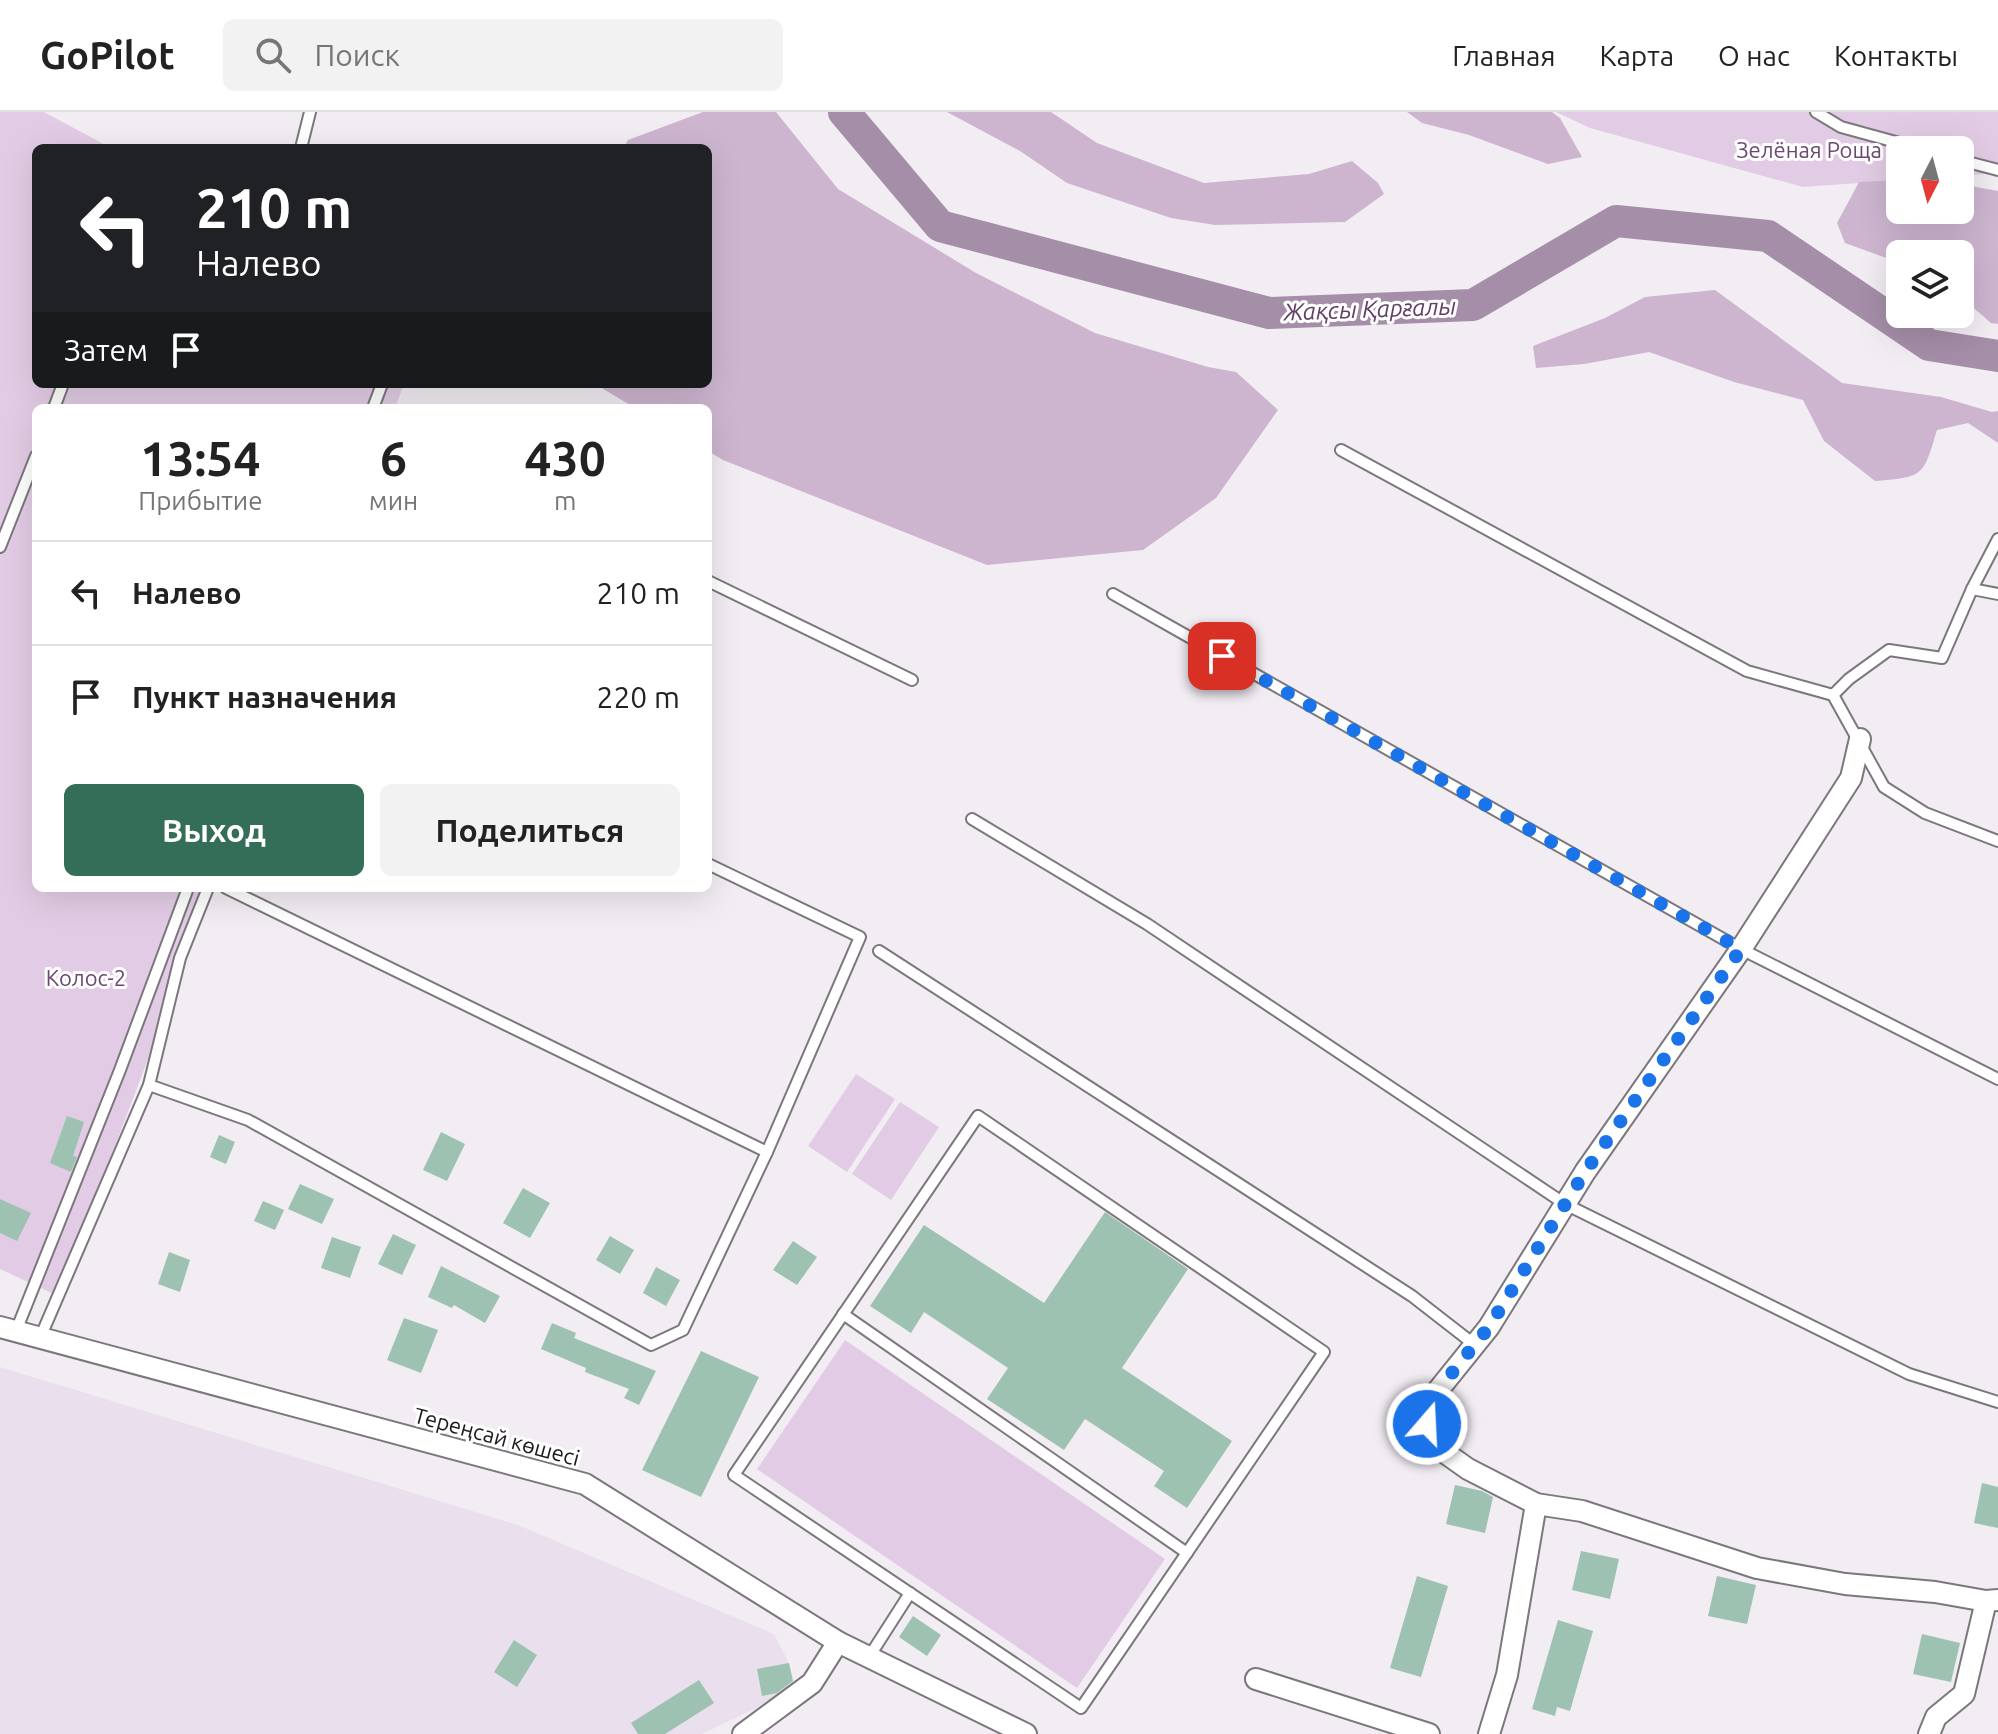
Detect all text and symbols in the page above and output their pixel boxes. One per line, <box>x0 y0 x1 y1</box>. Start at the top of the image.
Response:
search box <box>223 19 783 91</box>
icon: search <box>251 33 295 77</box>
text: GoPilot <box>40 34 175 76</box>
text: Поиск <box>315 38 400 72</box>
text: Главная <box>1452 40 1555 71</box>
text: Карта <box>1599 40 1674 71</box>
text: О нас <box>1718 40 1790 71</box>
text: Контакты <box>1834 40 1958 71</box>
north arrow <box>1886 136 1974 224</box>
map controls <box>1886 136 1974 328</box>
park label: Зелёная Роща <box>1736 137 1882 162</box>
icon: left <box>64 176 168 280</box>
text: 210 m <box>196 176 352 239</box>
button: layers <box>1886 240 1974 328</box>
text: Налево <box>196 242 321 283</box>
water label: Жақсы Қарғалы <box>1282 292 1457 326</box>
icon: arrive <box>164 328 208 372</box>
text: Затем <box>64 333 148 367</box>
text: 13:54 <box>140 431 260 485</box>
text: 6 <box>380 431 407 485</box>
text: 430 <box>525 431 606 485</box>
text: Прибытие <box>138 486 263 515</box>
text: мин <box>369 486 418 515</box>
text: m <box>554 486 576 515</box>
icon: left <box>64 571 108 615</box>
text: Налево <box>132 576 242 610</box>
text: 210 m <box>596 576 680 610</box>
pin <box>1188 622 1256 690</box>
icon: arrive <box>1200 634 1244 678</box>
icon: arrive <box>64 675 108 719</box>
text: Пункт назначения <box>132 680 397 714</box>
text: 220 m <box>596 680 680 714</box>
button: Выход <box>64 784 364 876</box>
button: Поделиться <box>380 784 680 876</box>
park label: Колос-2 <box>46 965 126 990</box>
position arrow <box>1385 1382 1469 1466</box>
street label: Тереңсай көшесі <box>411 1402 583 1470</box>

